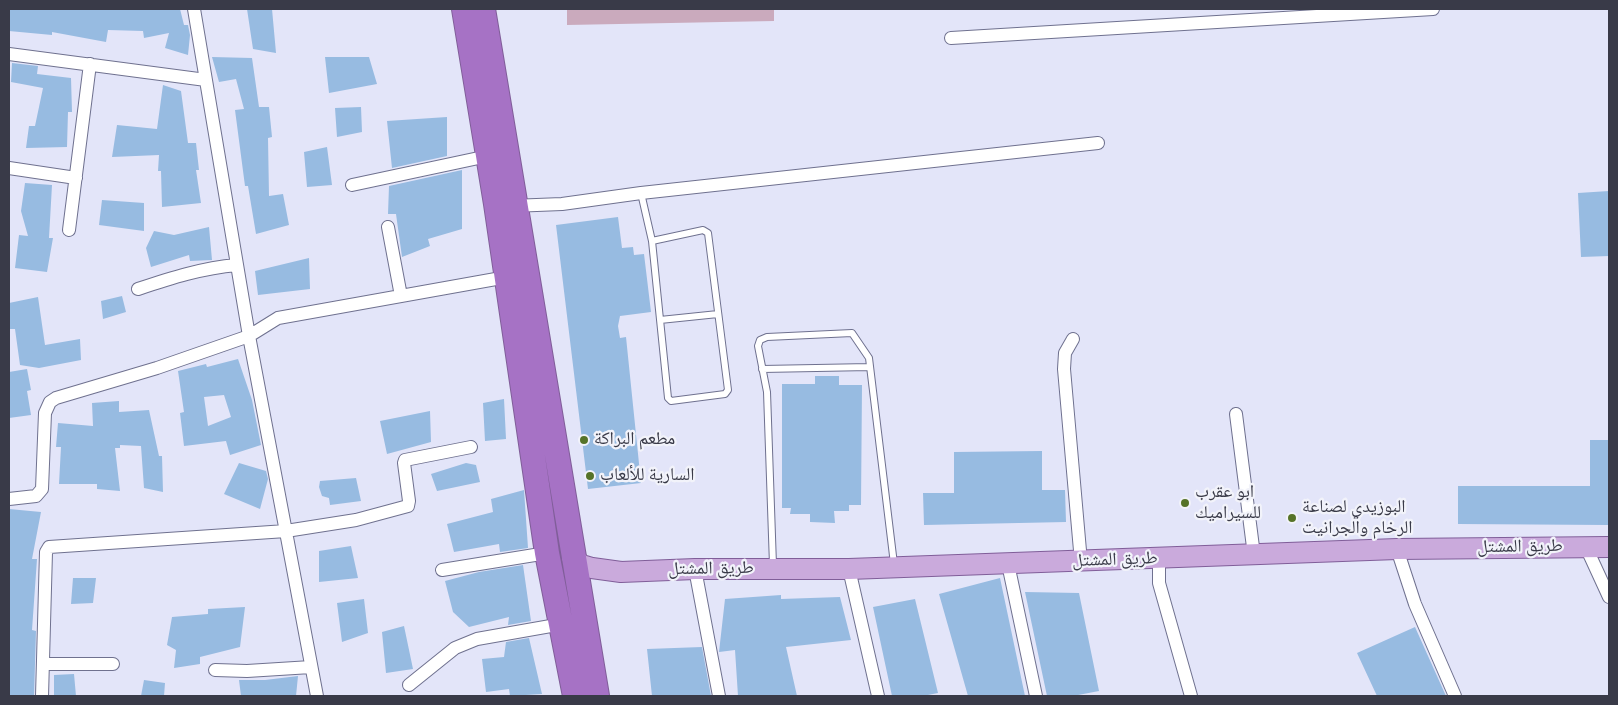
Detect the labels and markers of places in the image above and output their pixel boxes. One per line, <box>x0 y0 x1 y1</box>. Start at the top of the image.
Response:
place label: مطعم البراكة <box>594 429 675 451</box>
marker: مطعم البراكة <box>578 434 590 446</box>
place label: السارية للألعاب <box>600 465 695 487</box>
marker: السارية للألعاب <box>584 470 596 482</box>
place label: ابو عقرب للسيراميك <box>1195 482 1261 524</box>
marker: ابو عقرب للسيراميك <box>1179 497 1191 509</box>
place label: البوزيدي لصناعة الرخام والجرانيت <box>1302 497 1413 540</box>
marker: البوزيدي لصناعة الرخام والجرانيت <box>1286 512 1298 524</box>

